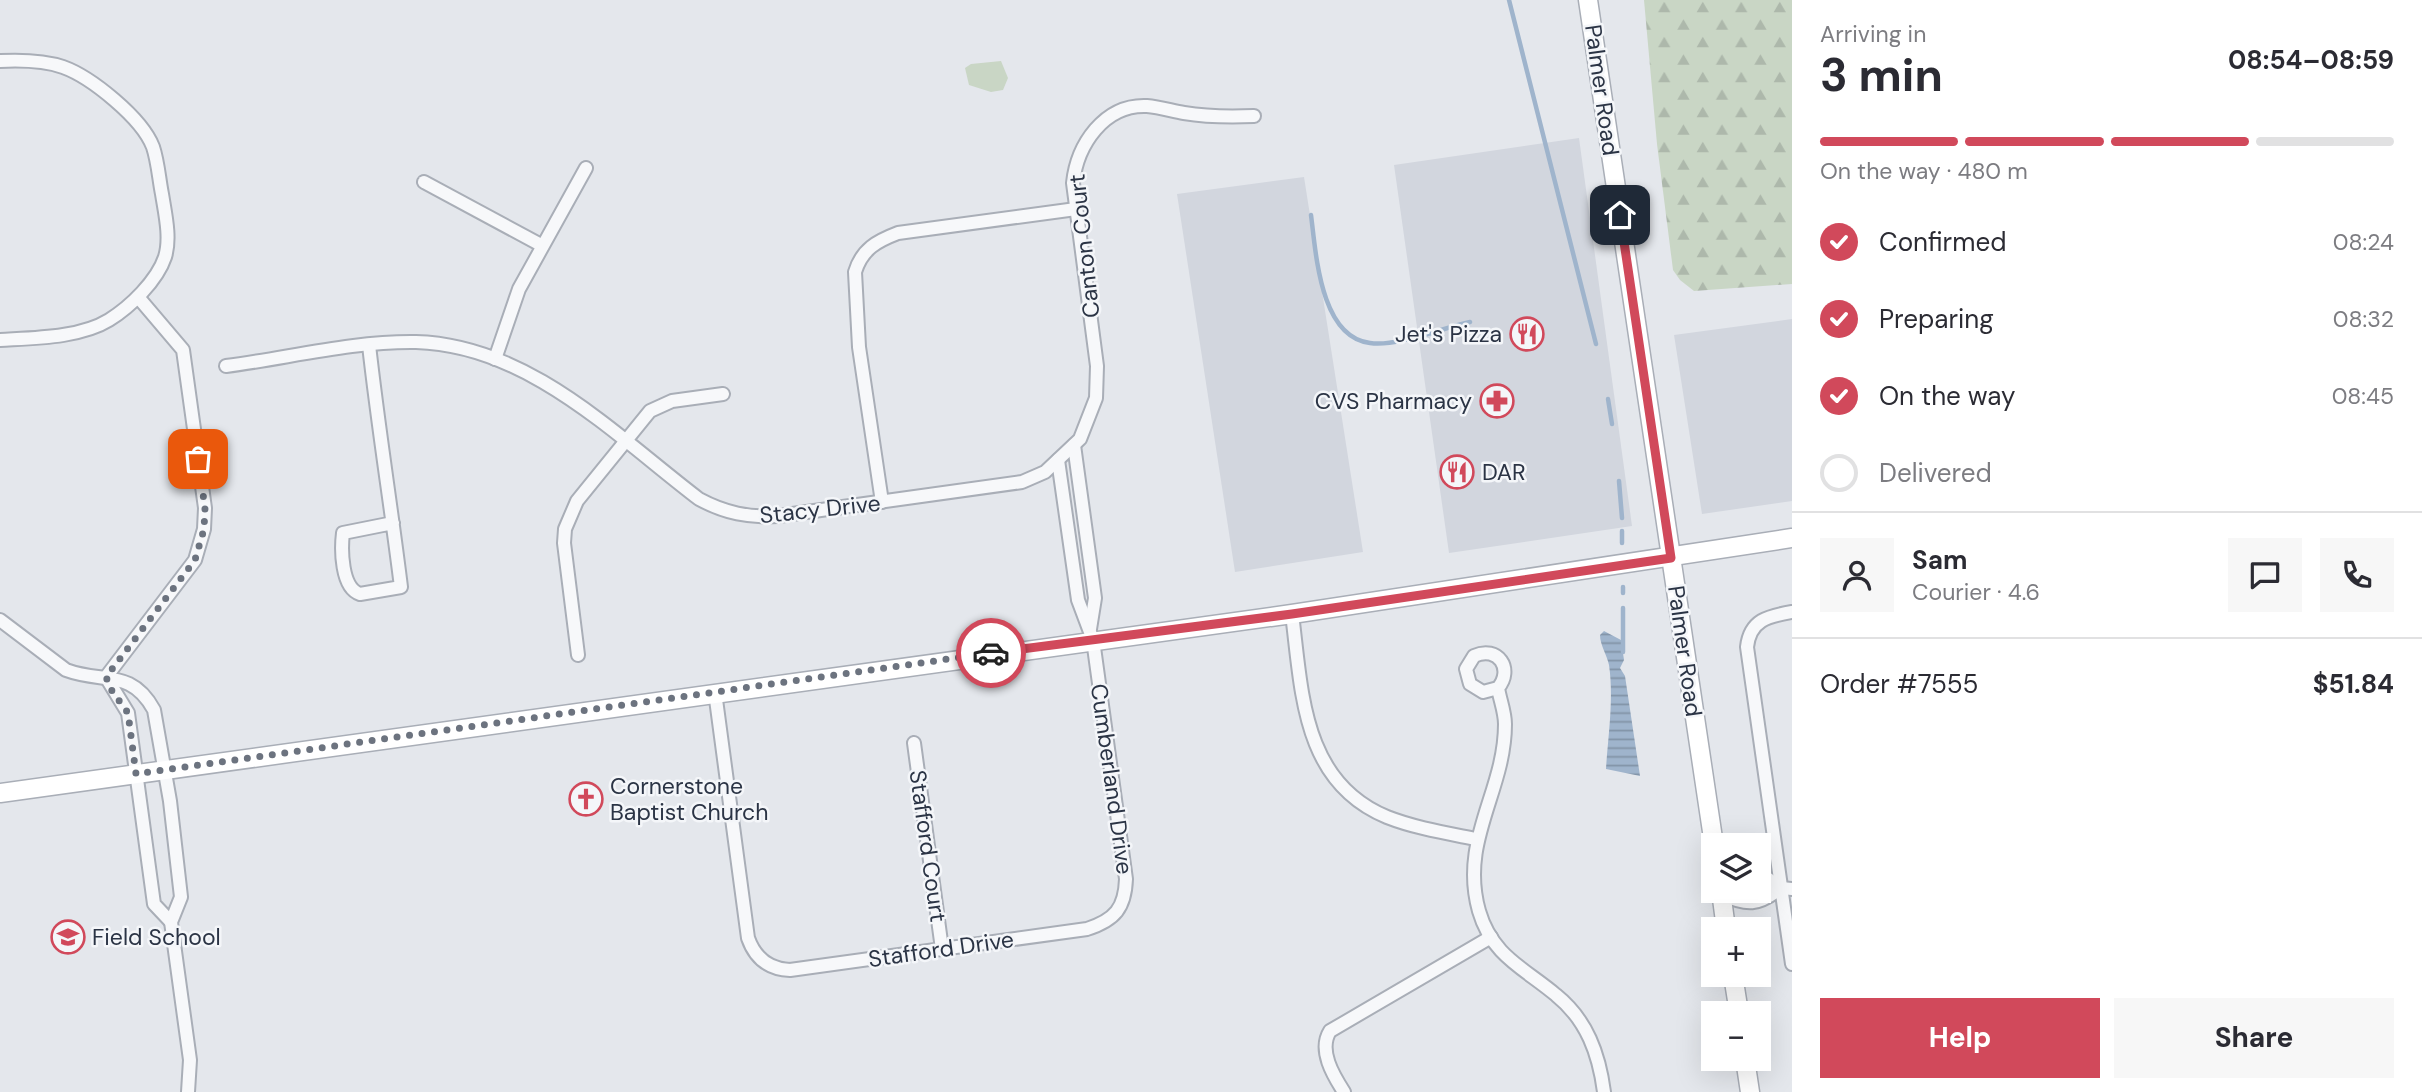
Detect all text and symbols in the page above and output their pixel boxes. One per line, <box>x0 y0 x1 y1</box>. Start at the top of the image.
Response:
text: Arriving in <box>1820 19 1926 49</box>
street label: Palmer Road <box>1578 22 1626 158</box>
text: 08:54–08:59 <box>2228 43 2394 77</box>
text: 3 min <box>1820 45 1943 105</box>
text: On the way · 480 m <box>1820 156 2028 186</box>
street label: Canton Court <box>1062 172 1106 320</box>
pin <box>1590 185 1650 245</box>
icon: home <box>1601 196 1639 234</box>
icon: check <box>1820 223 1858 261</box>
text: Confirmed <box>1879 225 2006 259</box>
text: 08:24 <box>2333 227 2394 257</box>
icon: check <box>1820 300 1858 338</box>
text: Preparing <box>1879 302 1994 336</box>
text: 08:32 <box>2333 304 2394 334</box>
restaurant icon: Jet's Pizza <box>1508 315 1546 353</box>
place label: Jet's Pizza <box>1395 319 1502 349</box>
icon: check <box>1820 377 1858 415</box>
text: On the way <box>1879 379 2015 413</box>
text: 08:45 <box>2332 381 2394 411</box>
pharmacy icon: CVS Pharmacy <box>1478 382 1516 420</box>
place label: CVS Pharmacy <box>1315 386 1472 416</box>
pin <box>168 429 228 489</box>
icon: bag <box>179 440 217 478</box>
restaurant icon: DAR <box>1438 453 1476 491</box>
text: Delivered <box>1879 456 1992 490</box>
place label: DAR <box>1482 457 1526 487</box>
street label: Stacy Drive <box>758 488 882 530</box>
button: person <box>1820 538 1894 612</box>
button: chat <box>2228 538 2302 612</box>
button: phone <box>2320 538 2394 612</box>
text: Sam <box>1912 543 1967 577</box>
text: Courier · 4.6 <box>1912 577 2040 607</box>
street label: Palmer Road <box>1661 583 1709 719</box>
courier <box>956 618 1026 688</box>
icon: car <box>972 634 1010 672</box>
text: Order #7555 <box>1820 667 1978 701</box>
text: $51.84 <box>2313 667 2394 701</box>
street label: Cumberland Drive <box>1084 682 1140 876</box>
street label: Stafford Court <box>902 768 954 924</box>
place label: Cornerstone Baptist Church <box>610 771 768 827</box>
church icon: Cornerstone Baptist Church <box>567 780 605 818</box>
map controls <box>1701 833 1771 1071</box>
button: layers <box>1701 833 1771 903</box>
button: + <box>1701 917 1771 987</box>
school or university icon: Field School <box>49 918 87 956</box>
place label: Field School <box>92 922 221 952</box>
street label: Stafford Drive <box>866 924 1016 974</box>
button: Help <box>1820 998 2100 1078</box>
button: Share <box>2114 998 2394 1078</box>
button: − <box>1701 1001 1771 1071</box>

